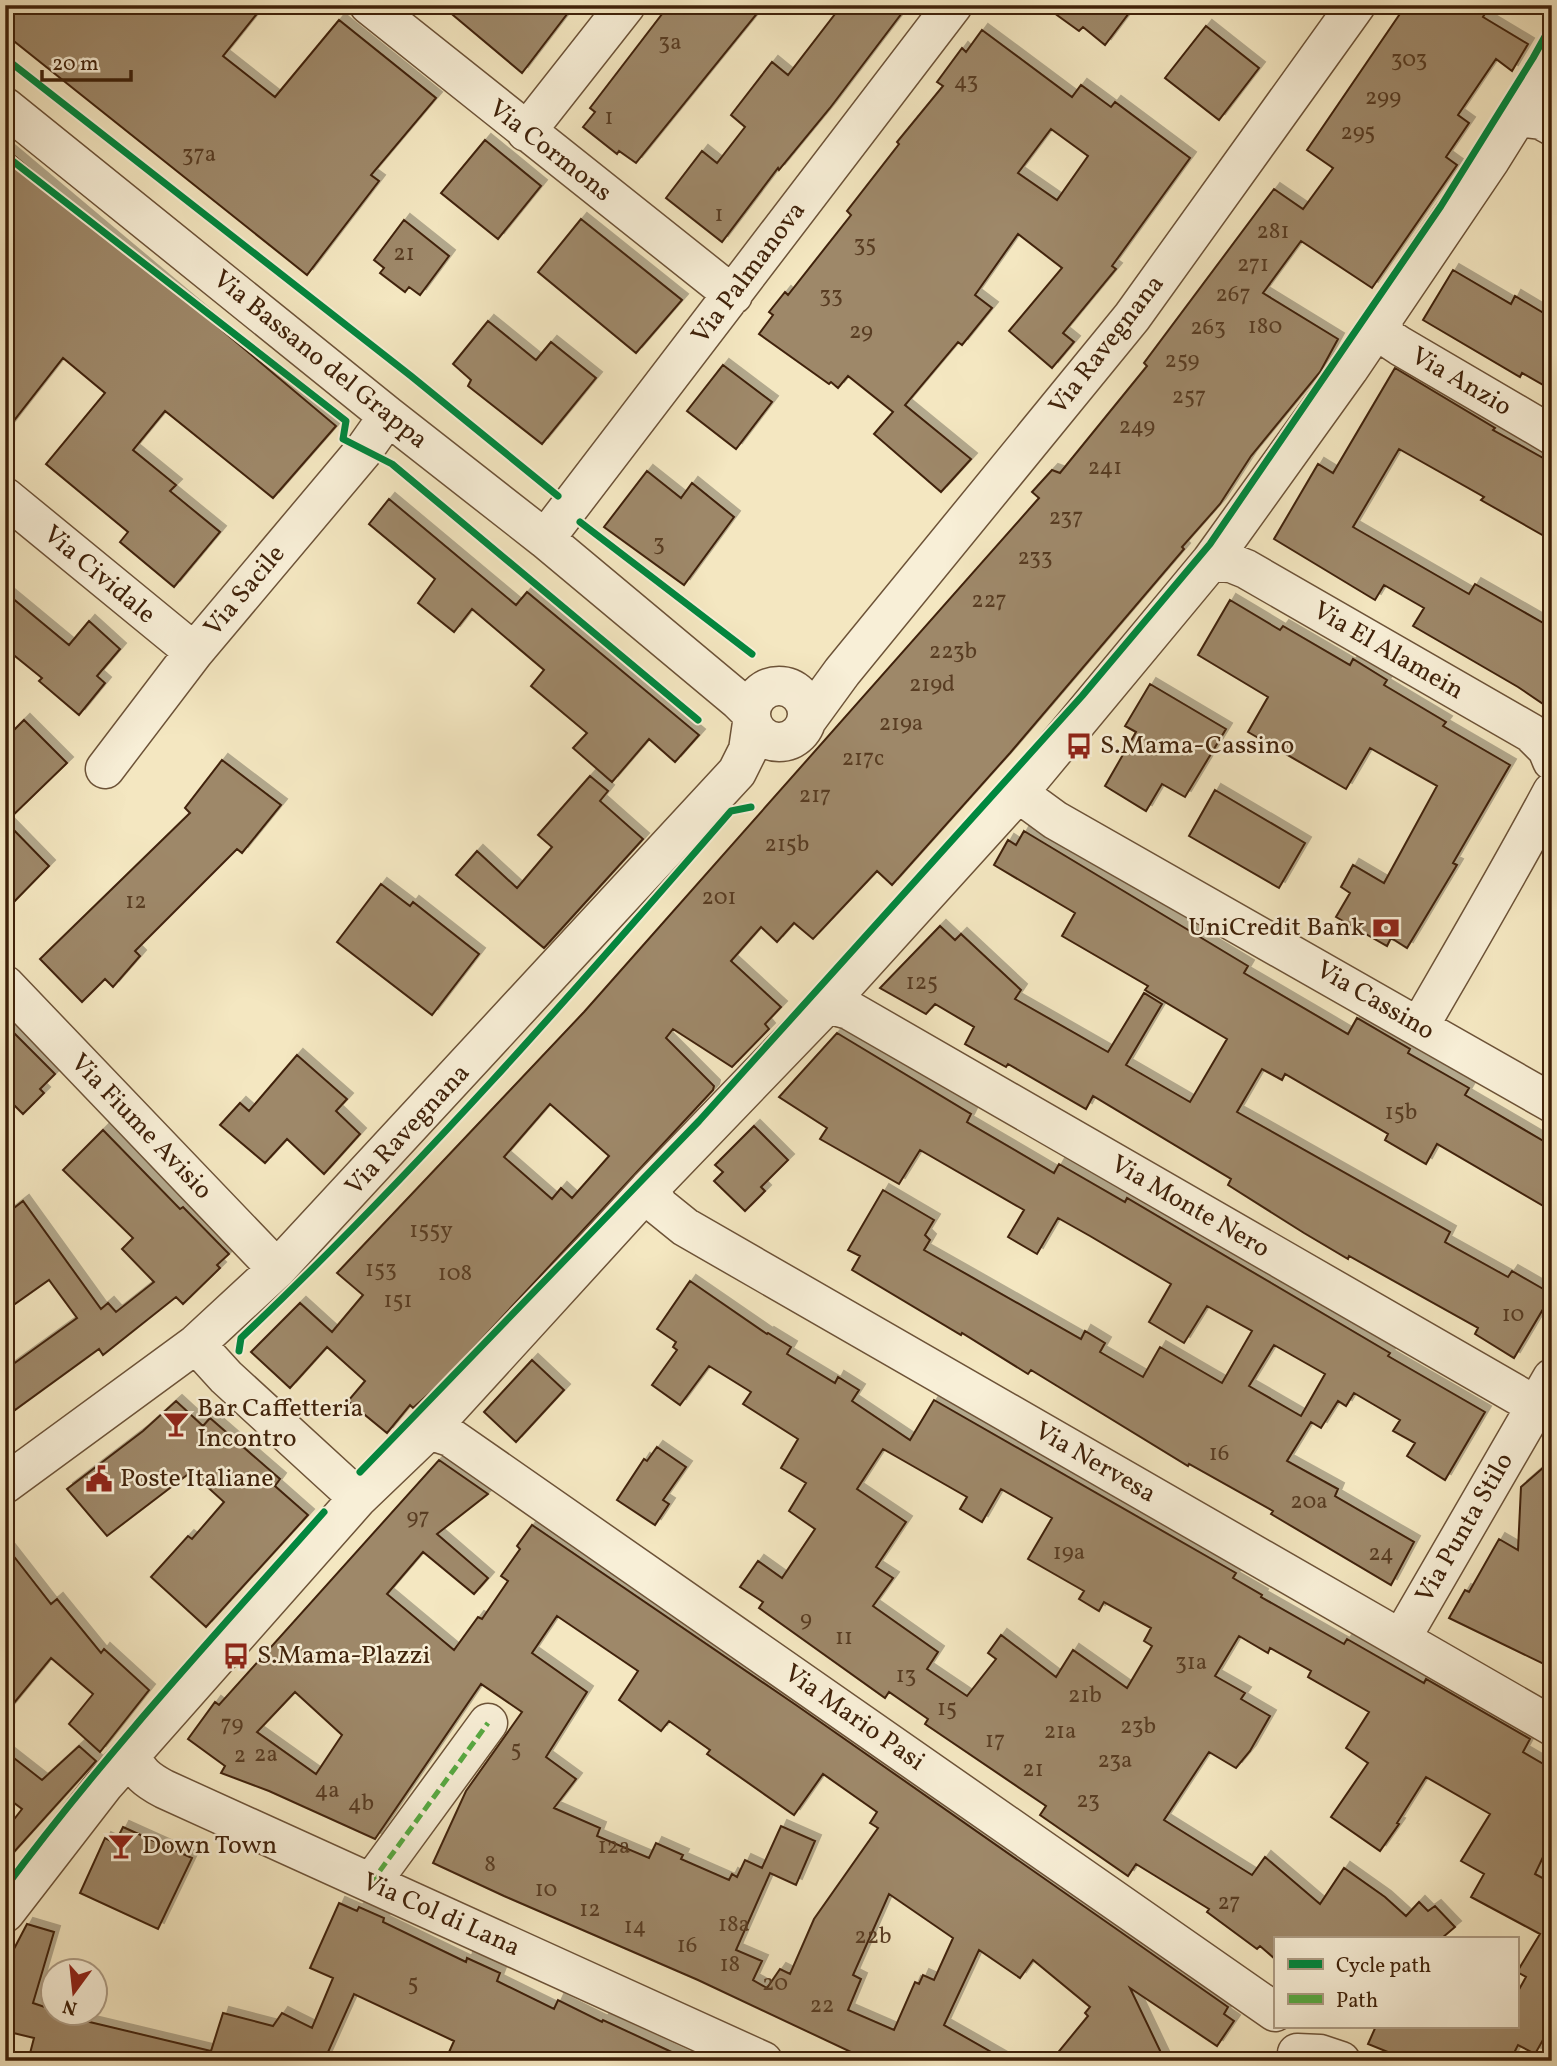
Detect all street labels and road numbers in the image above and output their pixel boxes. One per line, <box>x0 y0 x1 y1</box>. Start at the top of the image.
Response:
street label: Via Cormons <box>481 91 619 211</box>
street label: Via Palmanova <box>683 194 815 352</box>
street label: Via Bassano del Grappa <box>205 262 435 458</box>
street label: Via Ravegnana <box>1041 268 1173 422</box>
street label: Via Anzio <box>1404 339 1518 425</box>
street label: Via Cividale <box>35 517 163 633</box>
street label: Via Sacile <box>196 538 294 644</box>
street label: Via El Alamein <box>1306 593 1470 709</box>
street label: Via Cassino <box>1309 952 1441 1050</box>
street label: Via Fiume Avisio <box>62 1046 220 1208</box>
street label: Via Ravegnana <box>337 1056 479 1204</box>
street label: Via Monte Nero <box>1104 1147 1276 1267</box>
street label: Via Nervesa <box>1028 1414 1162 1512</box>
street label: Via Punta Stilo <box>1407 1446 1523 1610</box>
street label: Via Mario Pasi <box>776 1656 932 1780</box>
street label: Via Col di Lana <box>356 1864 526 1966</box>

